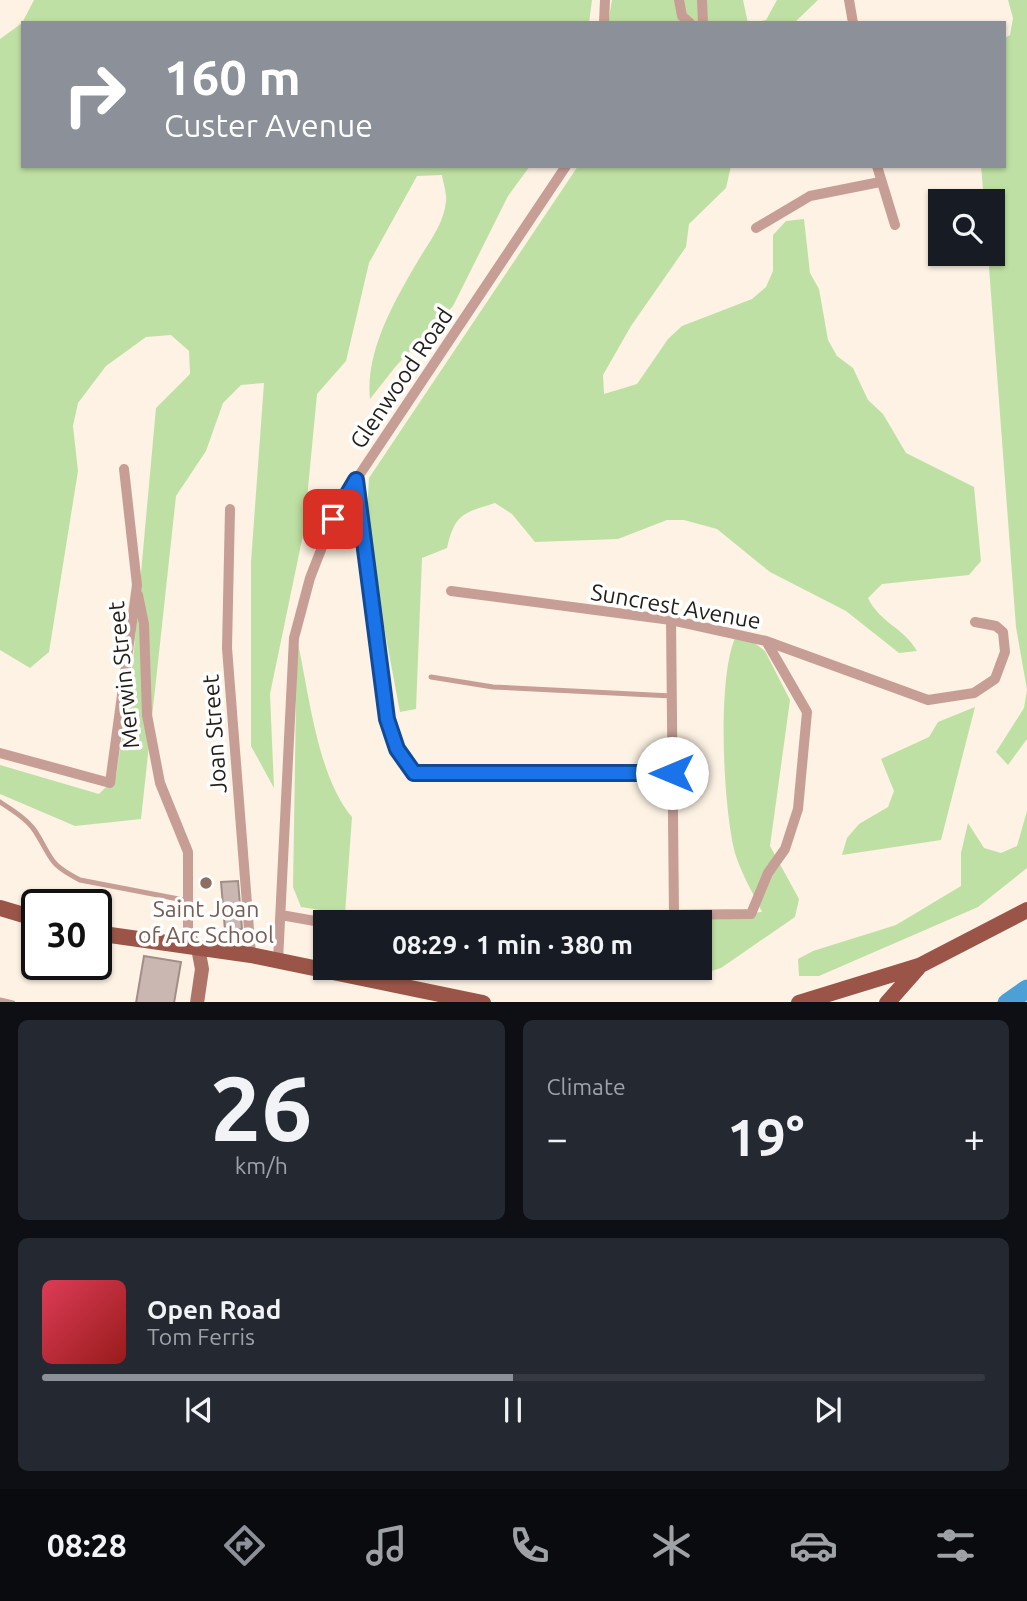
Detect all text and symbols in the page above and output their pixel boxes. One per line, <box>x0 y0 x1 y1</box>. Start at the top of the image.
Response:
icon: right <box>49 49 140 140</box>
text: 160 m <box>164 49 301 104</box>
text: Custer Avenue <box>164 107 373 143</box>
map controls <box>928 189 1005 266</box>
button: search <box>928 189 1005 266</box>
street label: Glenwood Road <box>345 303 457 453</box>
pin <box>303 489 363 549</box>
icon: arrive <box>314 500 352 538</box>
street label: Suncrest Avenue <box>589 579 763 633</box>
street label: Merwin Street <box>103 600 143 750</box>
street label: Joan Street <box>197 674 231 794</box>
position arrow <box>635 736 709 810</box>
marker: Saint Joan of Arc School <box>198 875 214 891</box>
speed limit sign: 30 <box>21 889 112 980</box>
place label: Saint Joan of Arc School <box>138 896 274 947</box>
text: 08:29 · 1 min · 380 m <box>392 930 633 959</box>
text: 26 <box>210 1056 313 1158</box>
text: Climate <box>547 1074 626 1099</box>
text: 19° <box>727 1108 804 1166</box>
text: − <box>547 1117 568 1159</box>
text: + <box>964 1117 985 1159</box>
text: km/h <box>235 1153 288 1178</box>
text: Open Road <box>147 1295 281 1324</box>
text: Tom Ferris <box>147 1324 255 1349</box>
icon: previous <box>180 1391 218 1429</box>
icon: pause <box>494 1391 532 1429</box>
icon: next <box>809 1391 847 1429</box>
icon: directions <box>220 1521 269 1570</box>
icon: music <box>362 1521 411 1570</box>
icon: phone <box>505 1521 554 1570</box>
icon: climate <box>647 1521 696 1570</box>
icon: car <box>789 1521 838 1570</box>
icon: filters <box>931 1521 980 1570</box>
text: 08:28 <box>47 1527 127 1563</box>

